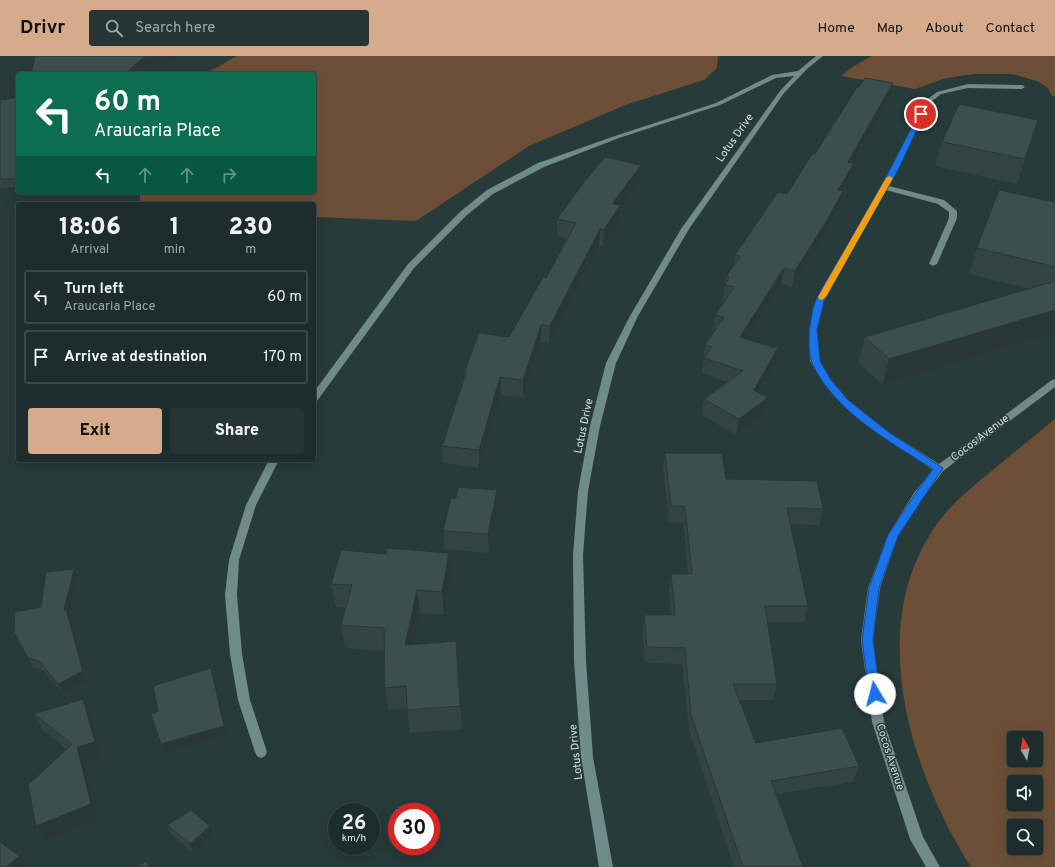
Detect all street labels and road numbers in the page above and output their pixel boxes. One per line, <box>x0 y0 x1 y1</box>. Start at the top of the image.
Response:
street label: Lotus Drive <box>713 111 757 165</box>
street label: Lotus Drive <box>571 397 597 455</box>
street label: Cocos Avenue <box>948 412 1012 464</box>
street label: Cocos Avenue <box>873 722 907 792</box>
street label: Lotus Drive <box>566 723 586 781</box>

